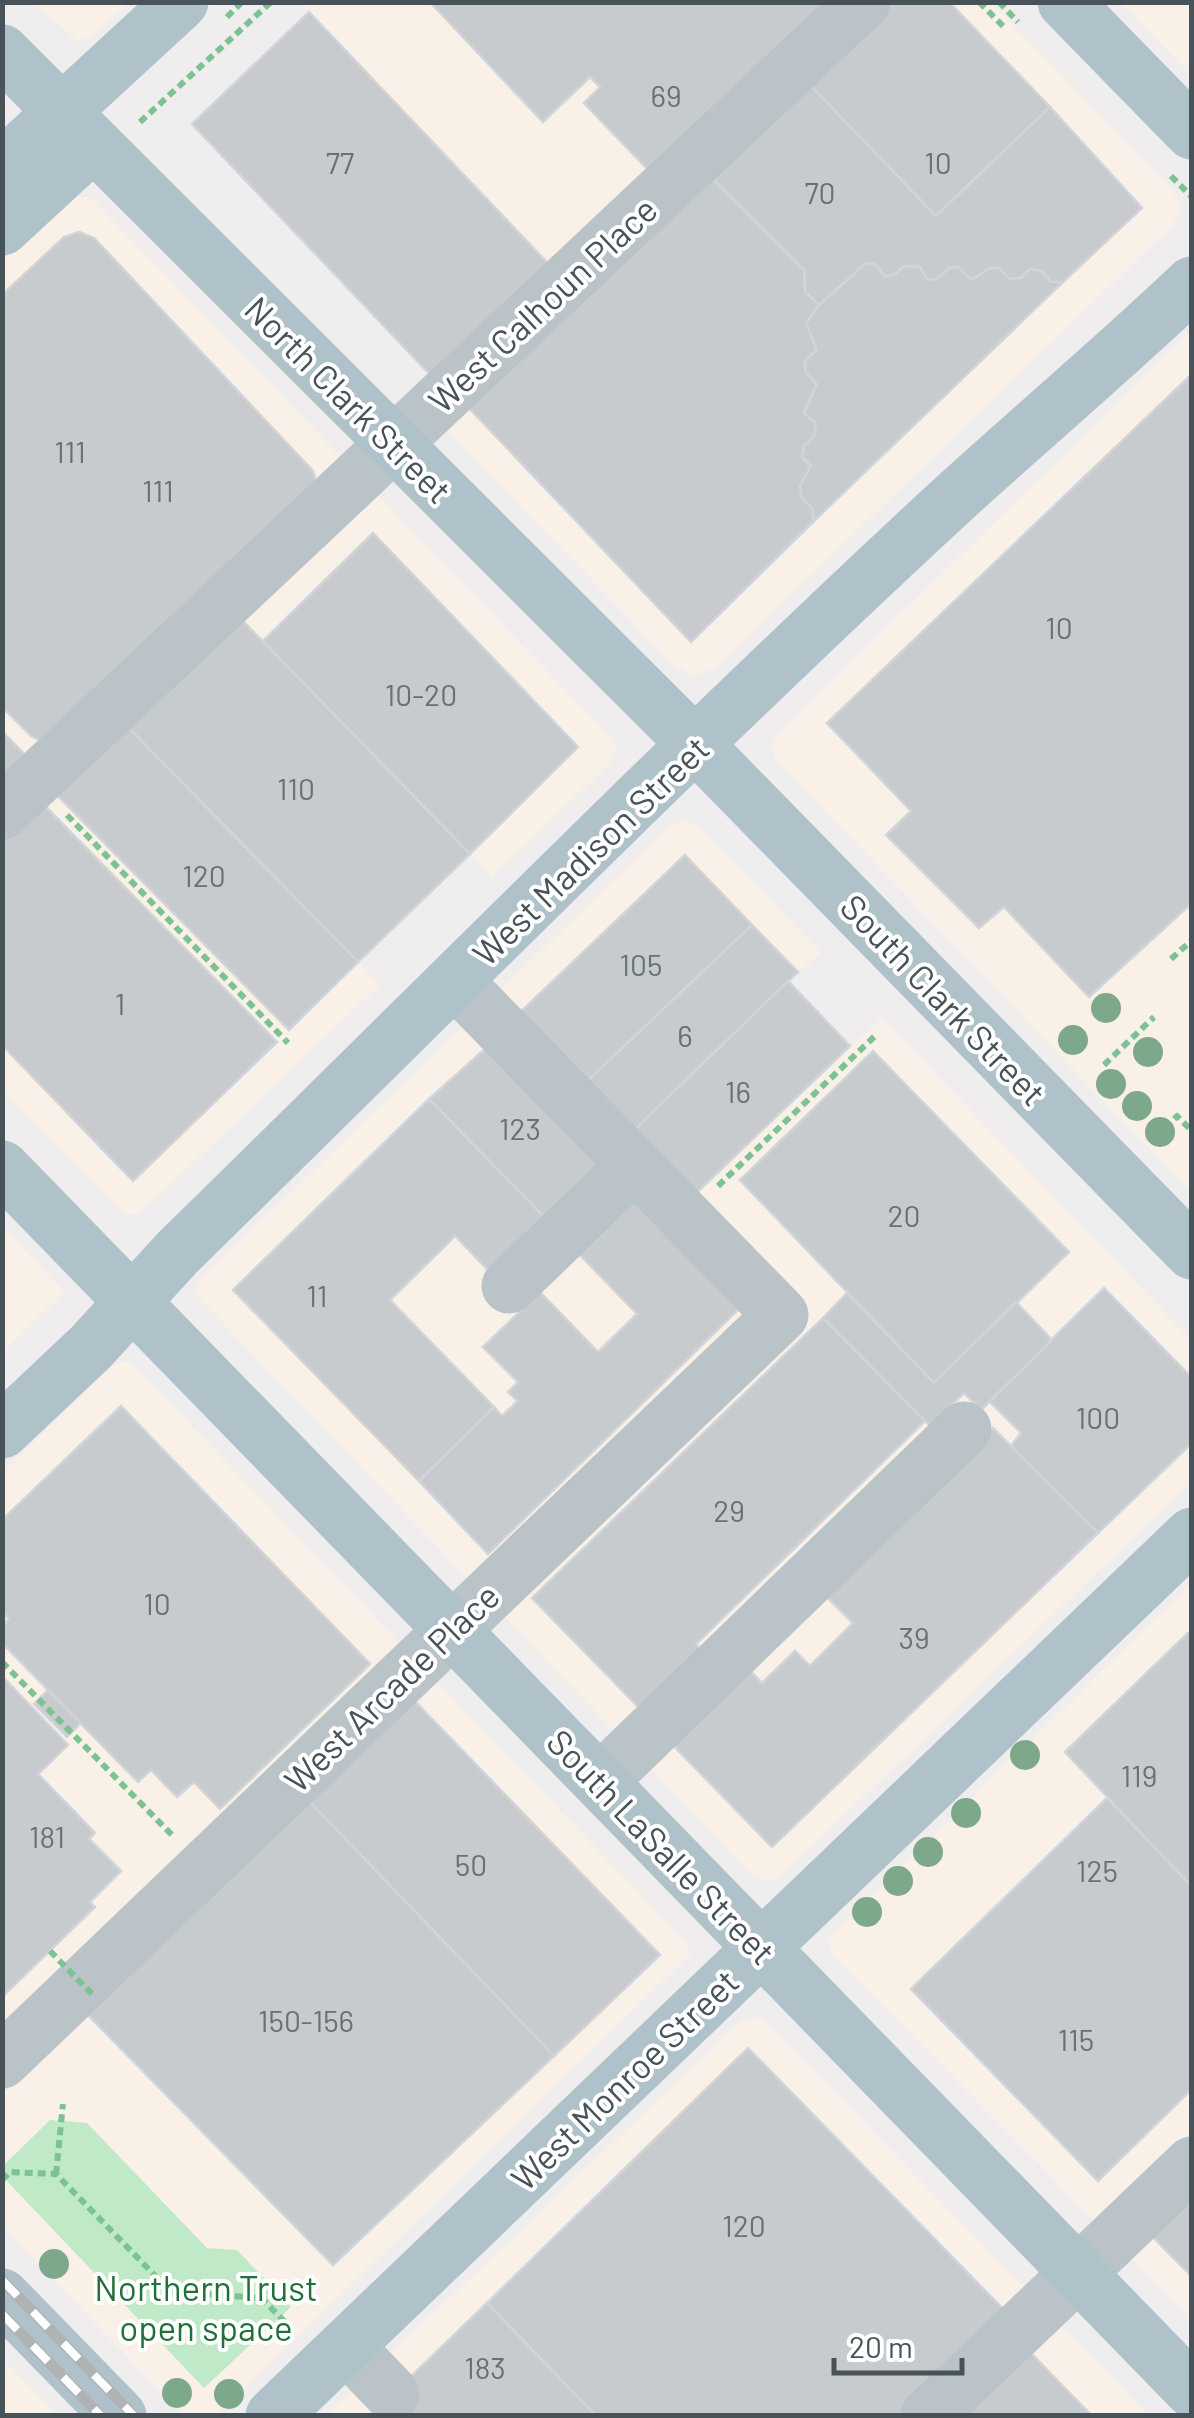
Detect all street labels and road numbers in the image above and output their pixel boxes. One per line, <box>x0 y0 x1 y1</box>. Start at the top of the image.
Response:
street label: West Calhoun Place <box>419 188 665 420</box>
street label: North Clark Street <box>237 287 461 511</box>
street label: West Madison Street <box>463 726 717 974</box>
street label: South Clark Street <box>833 885 1055 1113</box>
street label: West Arcade Place <box>275 1574 507 1800</box>
street label: South LaSalle Street <box>539 1720 785 1972</box>
street label: West Monroe Street <box>502 1960 746 2198</box>

